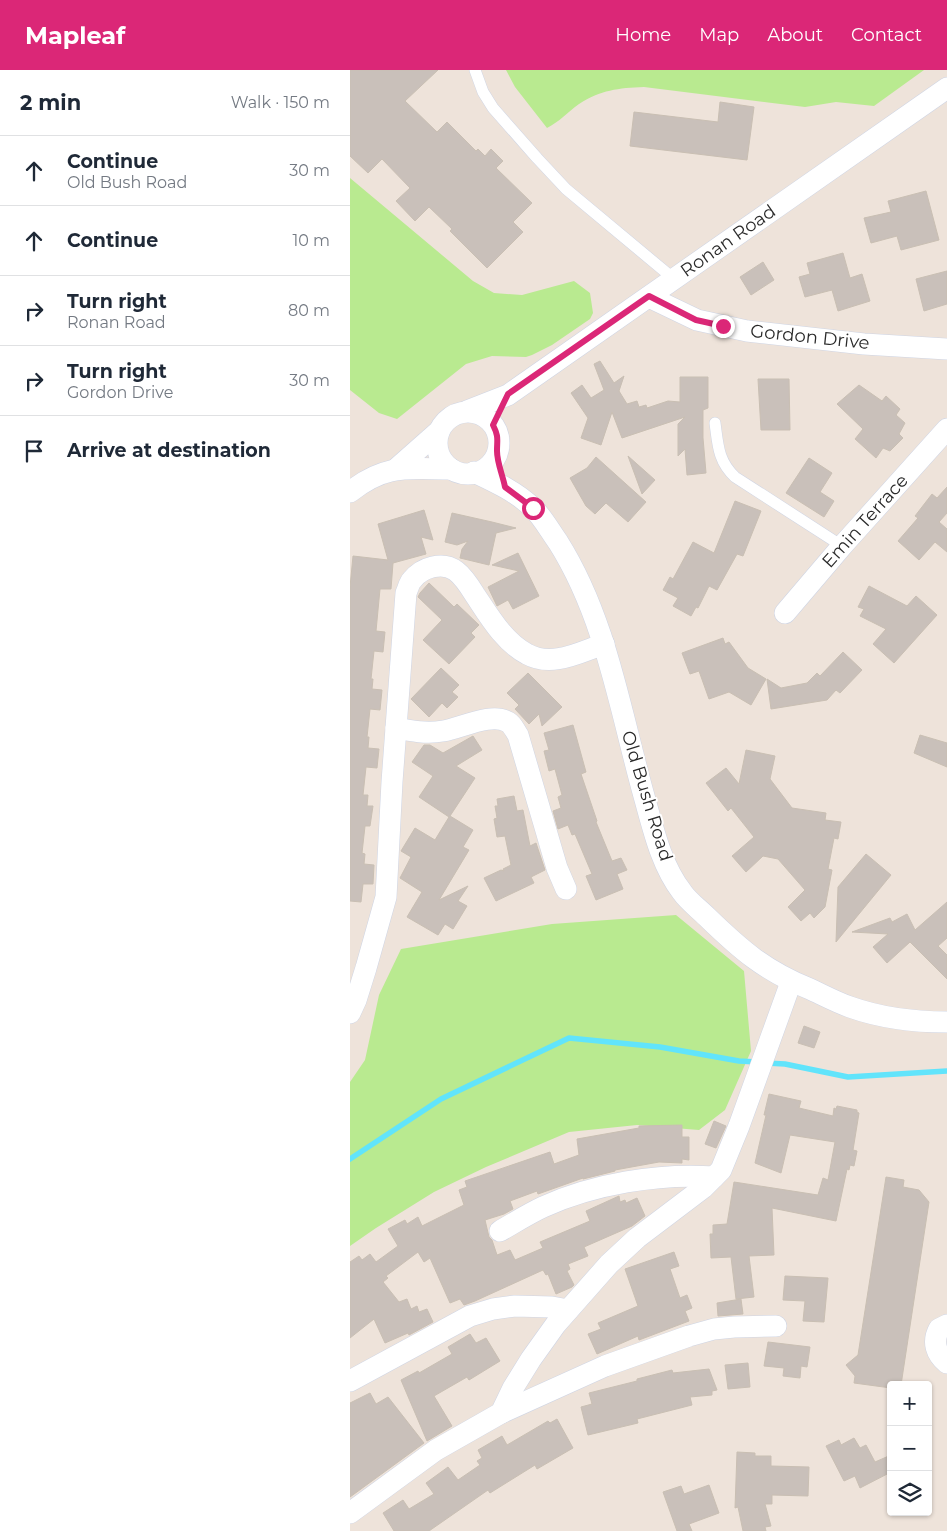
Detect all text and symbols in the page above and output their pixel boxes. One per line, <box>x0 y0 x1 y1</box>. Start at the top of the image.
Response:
text: Mapleaf <box>25 21 125 50</box>
text: Home <box>615 24 671 46</box>
text: Map <box>699 24 739 46</box>
text: About <box>767 24 823 46</box>
text: Contact <box>851 24 922 46</box>
text: 2 min <box>20 90 81 115</box>
text: Walk · 150 m <box>231 93 330 112</box>
text: Continue <box>67 150 158 173</box>
icon: ahead <box>20 157 48 185</box>
text: 30 m <box>289 161 330 180</box>
text: Old Bush Road <box>67 173 187 192</box>
street label: Ronan Road <box>676 200 780 282</box>
icon: ahead <box>20 227 48 255</box>
text: Continue <box>67 229 158 252</box>
text: 10 m <box>292 231 330 250</box>
text: Turn right <box>67 290 167 313</box>
icon: right <box>20 297 48 325</box>
text: 80 m <box>288 301 330 320</box>
text: Ronan Road <box>67 313 166 332</box>
route end <box>712 315 735 338</box>
street label: Gordon Drive <box>749 320 871 354</box>
text: Turn right <box>67 360 167 383</box>
icon: right <box>20 367 48 395</box>
text: 30 m <box>289 371 330 390</box>
text: Gordon Drive <box>67 383 173 402</box>
icon: arrive <box>20 437 48 465</box>
text: Arrive at destination <box>67 439 271 462</box>
street label: Emin Terrace <box>817 470 913 572</box>
route start <box>522 497 545 520</box>
street label: Old Bush Road <box>617 728 677 864</box>
map controls <box>887 1381 932 1516</box>
button: + <box>887 1381 932 1426</box>
button: − <box>887 1426 932 1471</box>
button: layers <box>887 1471 932 1516</box>

